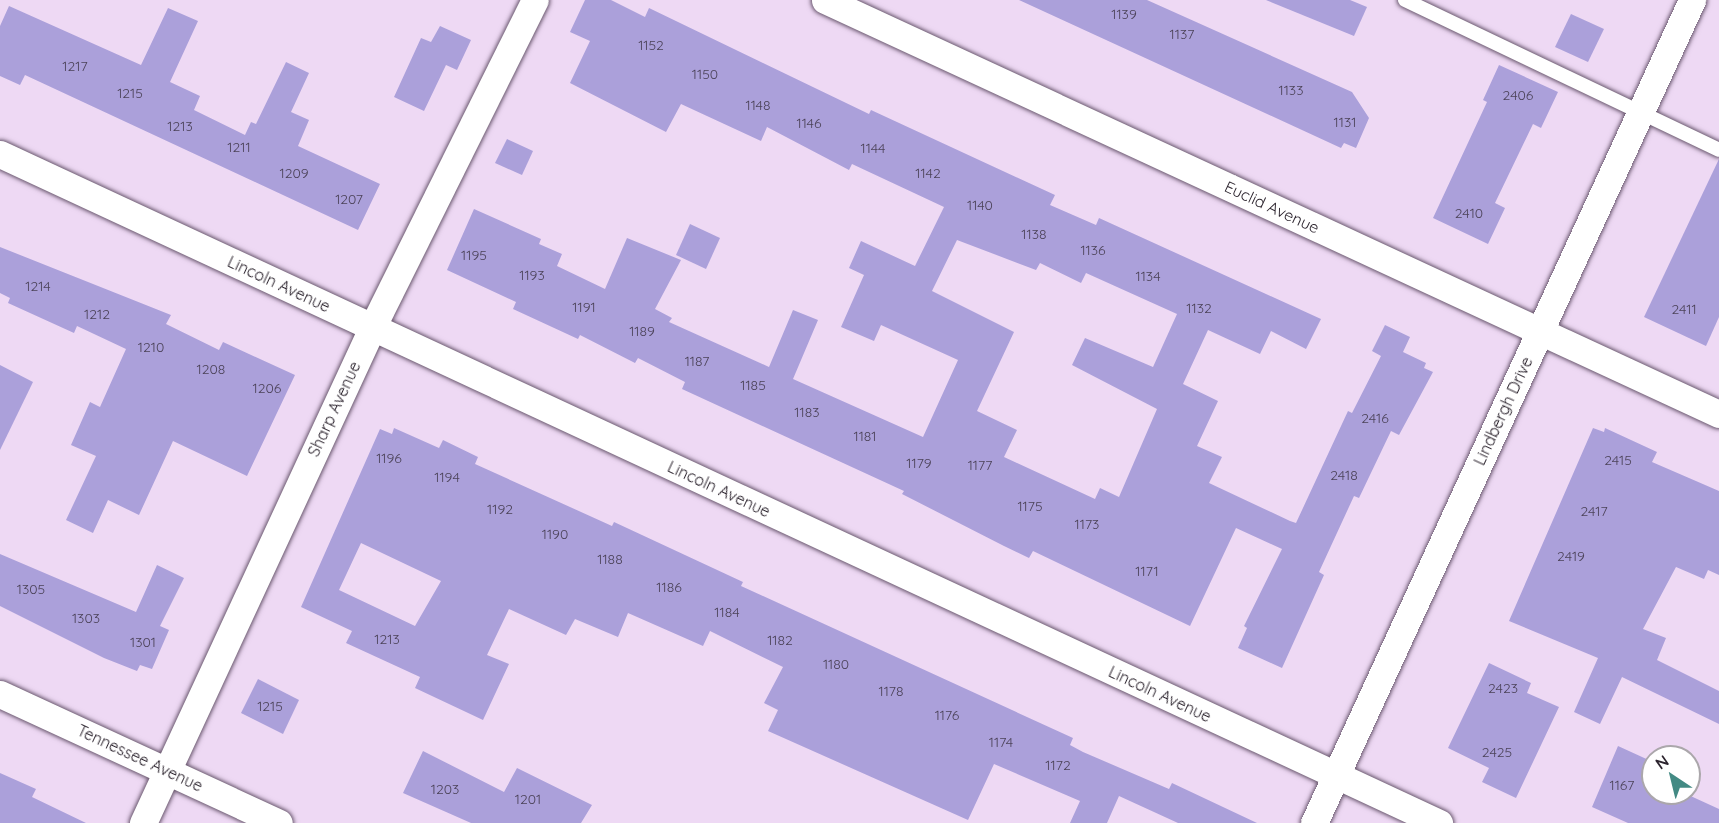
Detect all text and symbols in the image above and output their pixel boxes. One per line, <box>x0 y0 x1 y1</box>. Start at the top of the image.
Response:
house number: 1139 <box>1111 6 1137 22</box>
house number: 1137 <box>1170 26 1194 42</box>
house number: 1152 <box>638 37 664 53</box>
house number: 1217 <box>62 58 88 74</box>
house number: 1150 <box>692 66 718 82</box>
house number: 1133 <box>1278 82 1304 98</box>
house number: 1215 <box>117 85 143 101</box>
house number: 2406 <box>1503 87 1533 103</box>
house number: 1148 <box>745 97 771 113</box>
house number: 1131 <box>1334 114 1356 130</box>
house number: 1146 <box>796 115 822 131</box>
house number: 1213 <box>167 118 193 134</box>
house number: 1211 <box>227 139 251 155</box>
house number: 1144 <box>861 140 885 156</box>
house number: 1209 <box>279 165 309 181</box>
house number: 1142 <box>915 165 941 181</box>
street label: Euclid Avenue <box>1222 177 1322 237</box>
house number: 1207 <box>335 191 363 207</box>
house number: 1140 <box>967 197 993 213</box>
house number: 2410 <box>1455 205 1483 221</box>
house number: 1138 <box>1021 226 1047 242</box>
house number: 1136 <box>1080 242 1106 258</box>
house number: 1195 <box>461 247 487 263</box>
street label: Lincoln Avenue <box>225 252 333 316</box>
house number: 1193 <box>519 267 545 283</box>
house number: 1134 <box>1135 268 1161 284</box>
house number: 1214 <box>25 278 51 294</box>
house number: 1191 <box>572 299 596 315</box>
house number: 1132 <box>1186 300 1212 316</box>
house number: 2411 <box>1671 301 1697 317</box>
house number: 1212 <box>84 306 110 322</box>
house number: 1189 <box>629 323 655 339</box>
house number: 1210 <box>138 339 164 355</box>
house number: 1187 <box>685 353 709 369</box>
street label: Lindbergh Drive <box>1469 354 1537 468</box>
street label: Sharp Avenue <box>304 358 364 460</box>
house number: 1208 <box>197 361 225 377</box>
house number: 1185 <box>740 377 766 393</box>
house number: 1206 <box>253 380 281 396</box>
house number: 1183 <box>794 404 820 420</box>
house number: 2416 <box>1361 410 1389 426</box>
house number: 1181 <box>853 428 877 444</box>
house number: 1196 <box>376 450 402 466</box>
house number: 2415 <box>1604 452 1632 468</box>
house number: 1179 <box>906 455 932 471</box>
street label: Lincoln Avenue <box>665 457 773 521</box>
house number: 1177 <box>968 457 992 473</box>
house number: 2418 <box>1330 467 1358 483</box>
house number: 1194 <box>434 469 460 485</box>
house number: 1175 <box>1017 498 1043 514</box>
house number: 1192 <box>487 501 513 517</box>
house number: 2417 <box>1580 503 1608 519</box>
house number: 1173 <box>1075 516 1099 532</box>
house number: 1190 <box>542 526 568 542</box>
house number: 2419 <box>1557 548 1585 564</box>
house number: 1188 <box>597 551 623 567</box>
house number: 1171 <box>1135 563 1159 579</box>
house number: 1186 <box>656 579 682 595</box>
house number: 1305 <box>17 581 45 597</box>
house number: 1184 <box>714 604 740 620</box>
house number: 1303 <box>72 610 100 626</box>
house number: 1213 <box>374 631 400 647</box>
house number: 1182 <box>767 632 793 648</box>
house number: 1301 <box>130 634 156 650</box>
house number: 1180 <box>823 656 849 672</box>
street label: Lincoln Avenue <box>1106 662 1214 726</box>
house number: 2423 <box>1488 680 1518 696</box>
house number: 1178 <box>878 683 904 699</box>
house number: 1215 <box>257 698 283 714</box>
house number: 1176 <box>935 707 959 723</box>
street label: Tennessee Avenue <box>74 720 206 796</box>
house number: 1174 <box>989 734 1013 750</box>
house number: 2425 <box>1482 744 1512 760</box>
north arrow <box>1641 745 1701 805</box>
text: N <box>1651 750 1672 773</box>
house number: 1172 <box>1045 757 1071 773</box>
house number: 1167 <box>1609 777 1635 793</box>
house number: 1203 <box>431 781 459 797</box>
house number: 1201 <box>515 791 541 807</box>

